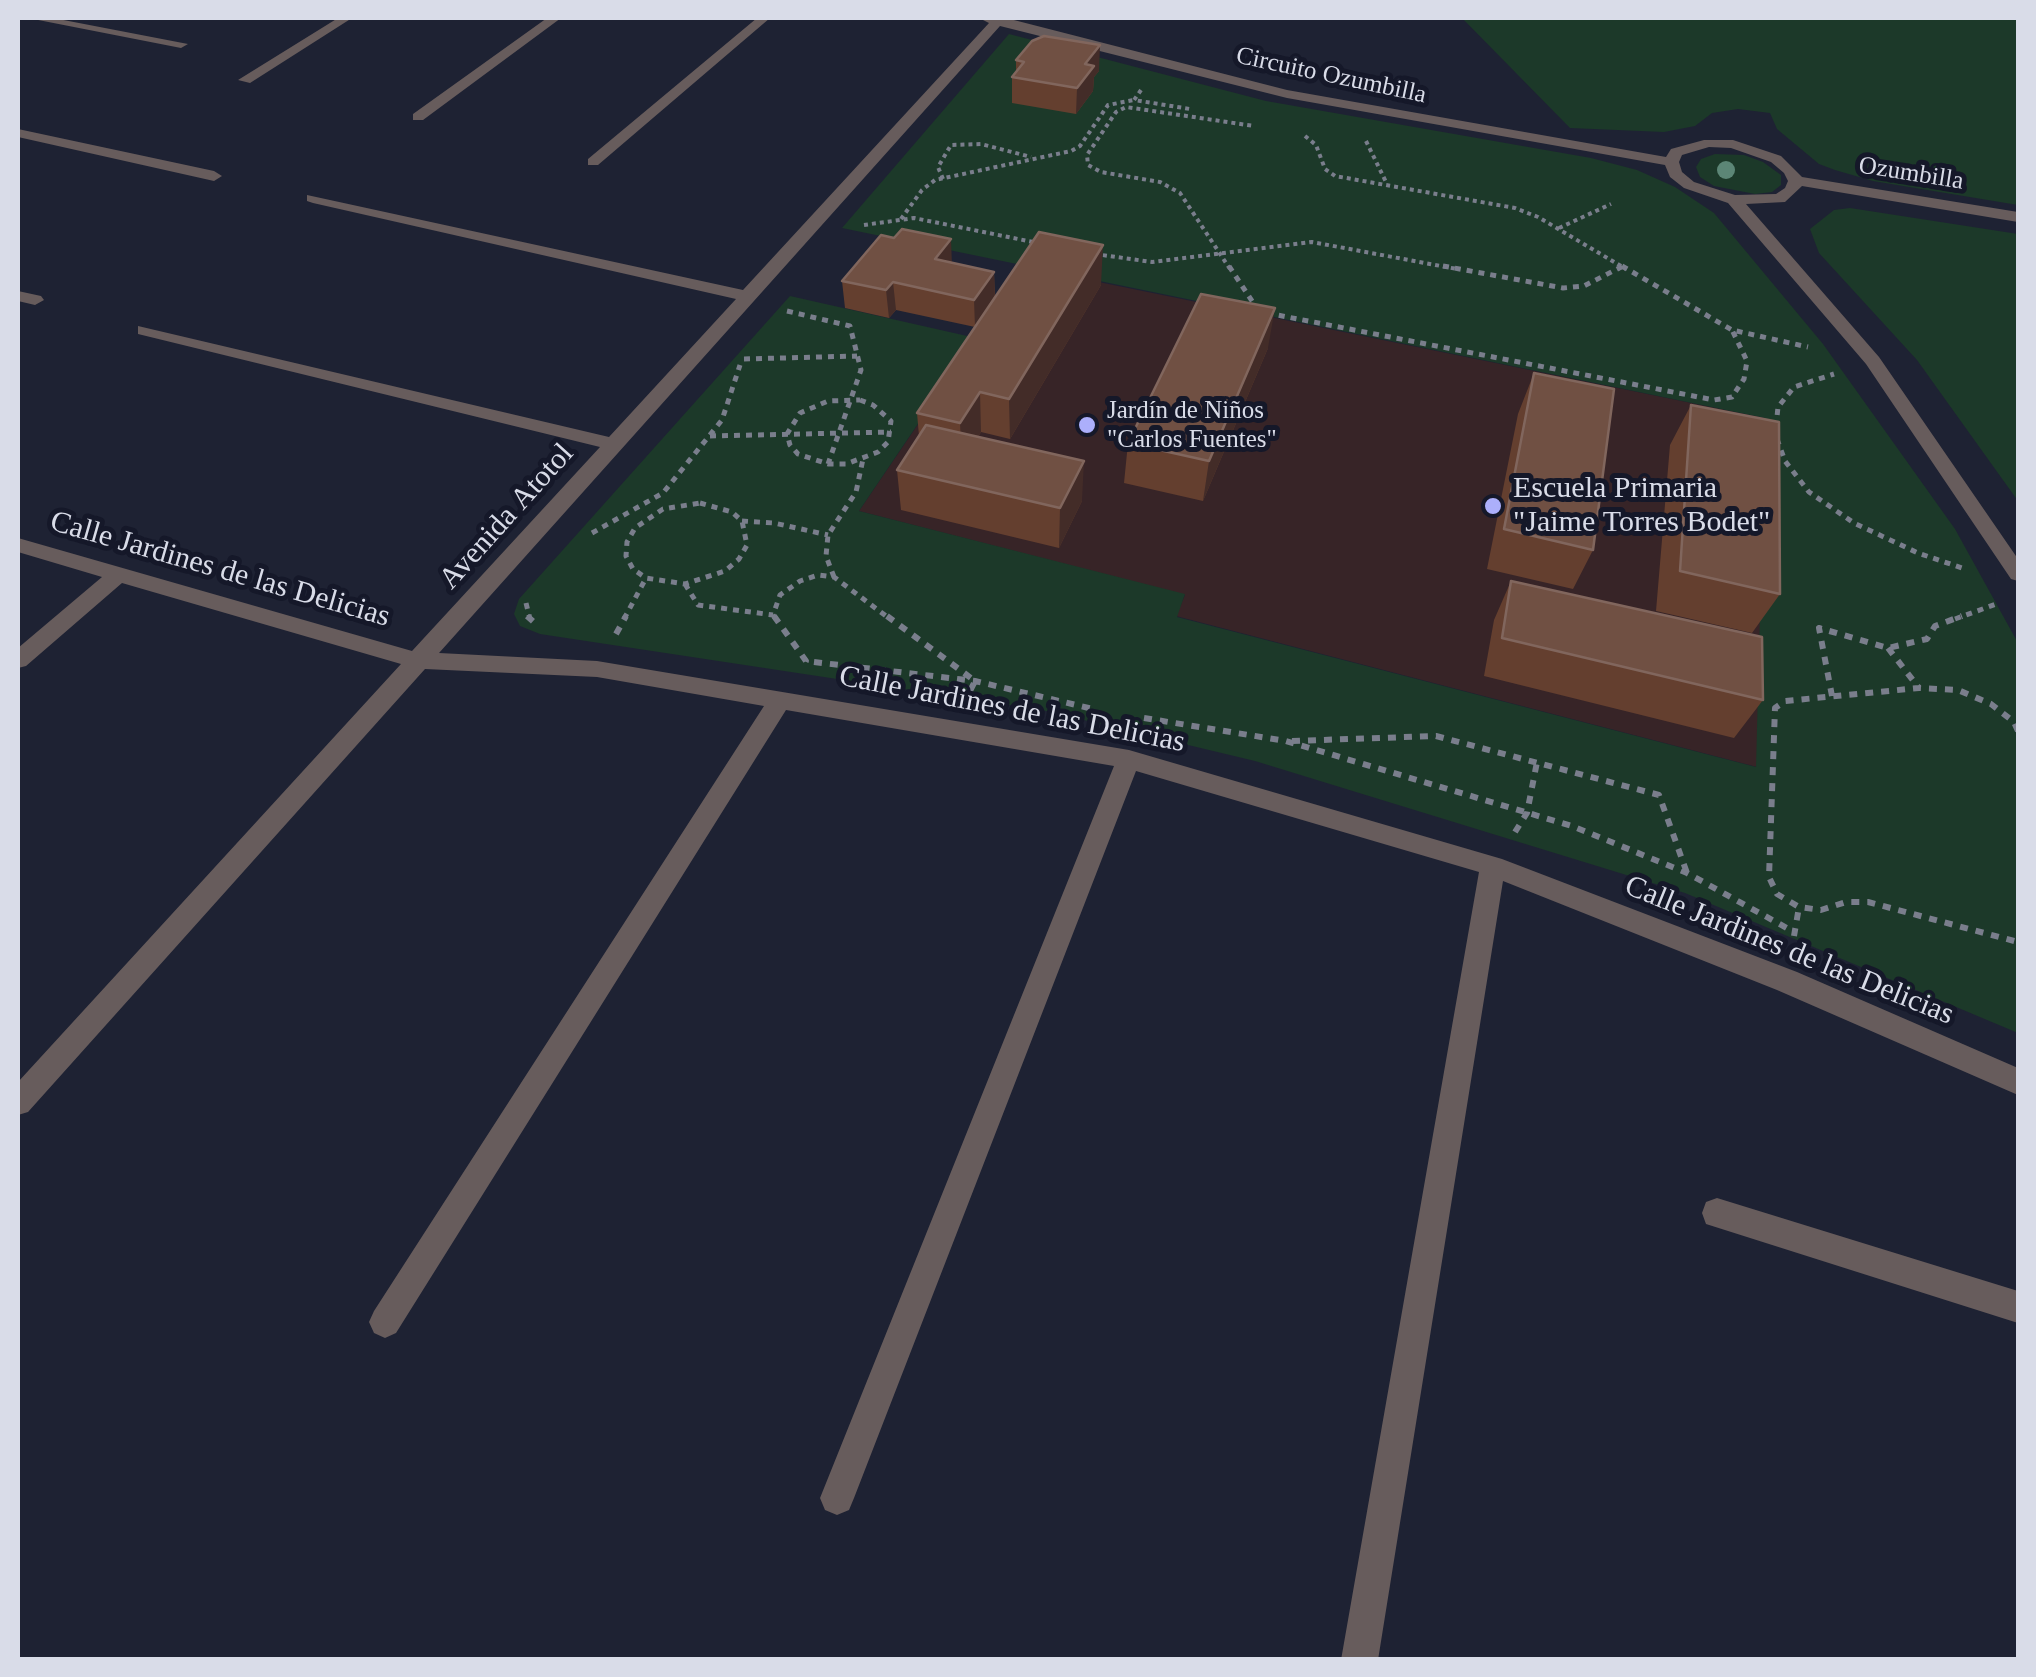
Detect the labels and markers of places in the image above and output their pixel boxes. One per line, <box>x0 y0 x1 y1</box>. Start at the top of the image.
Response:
place label: Jardín de Niños "Carlos Fuentes" <box>1107 396 1277 455</box>
marker: Jardín de Niños "Carlos Fuentes" <box>1076 414 1098 436</box>
place label: Escuela Primaria "Jaime Torres Bodet" <box>1513 471 1770 542</box>
marker: Escuela Primaria "Jaime Torres Bodet" <box>1482 495 1504 517</box>

